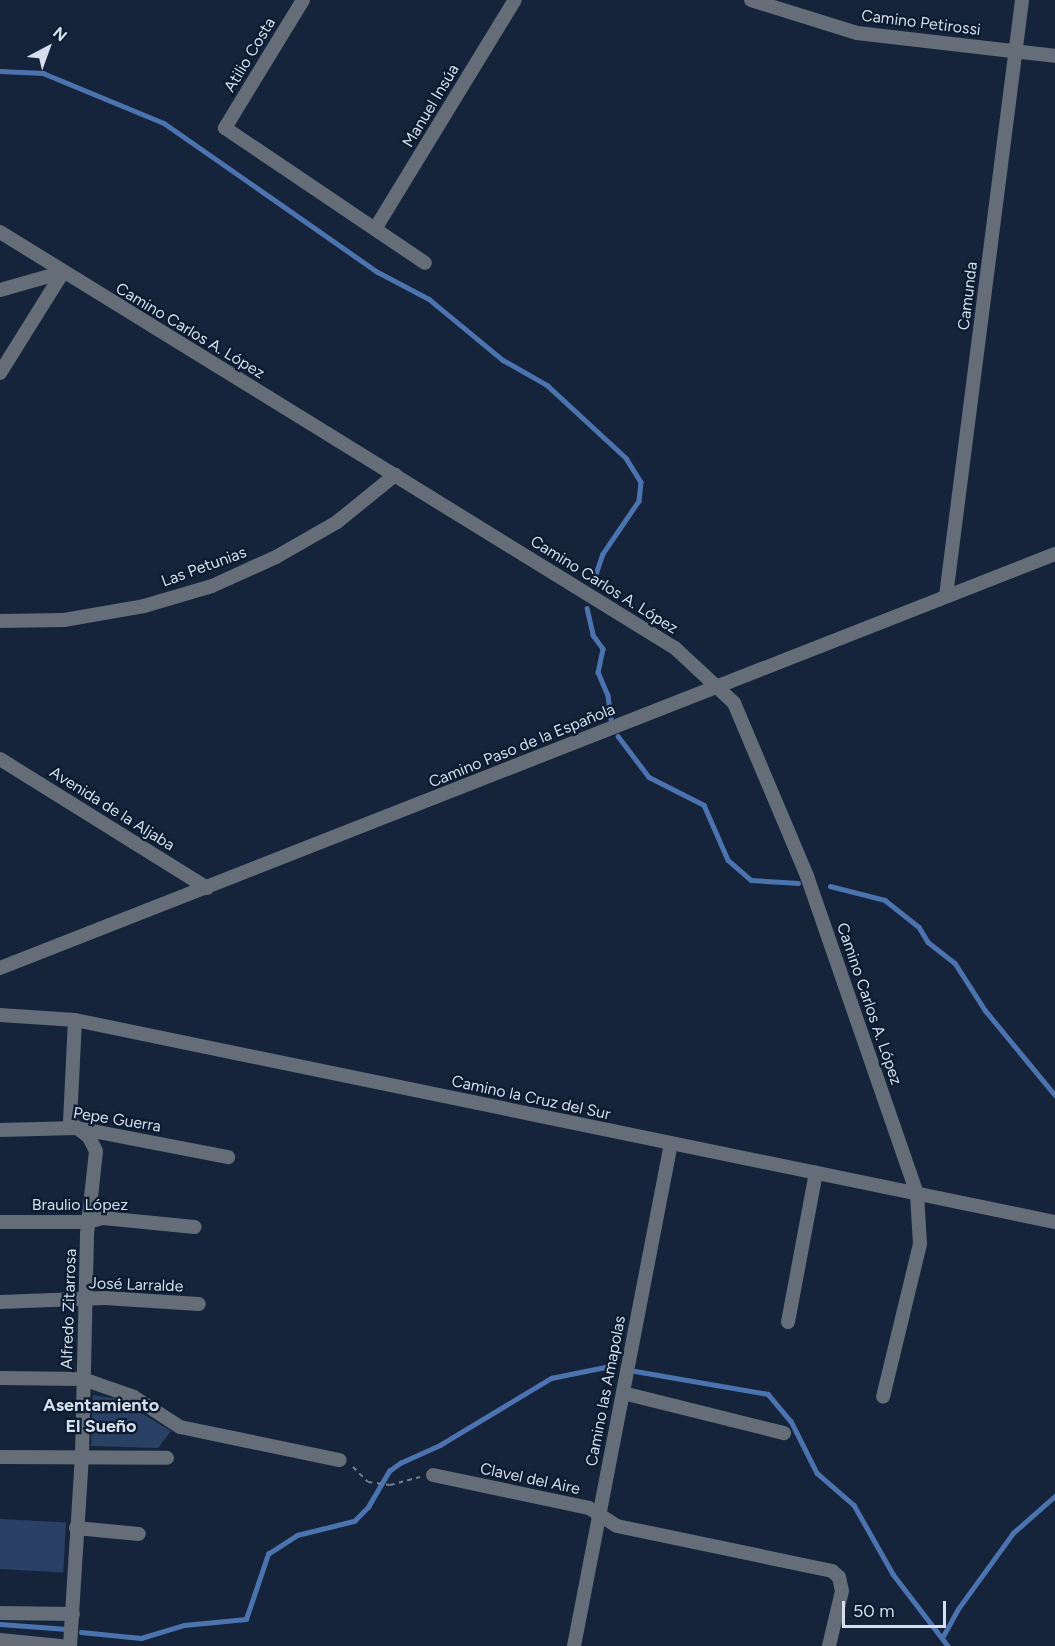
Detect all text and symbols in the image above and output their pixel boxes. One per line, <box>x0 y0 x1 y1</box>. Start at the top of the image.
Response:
street label: Camino Petirossi <box>860 6 982 40</box>
street label: Atilio Costa <box>220 14 280 96</box>
north arrow <box>18 18 78 78</box>
text: N <box>49 23 71 45</box>
street label: Manuel Insúa <box>399 61 463 151</box>
street label: Camunda <box>954 261 982 331</box>
street label: Camino Carlos A. López <box>112 279 268 383</box>
street label: Camino Carlos A. López <box>527 532 681 638</box>
street label: Las Petunias <box>159 543 249 591</box>
street label: Camino Paso de la Española <box>426 700 618 792</box>
street label: Avenida de la Aljaba <box>46 763 178 855</box>
street label: Camino Carlos A. López <box>832 920 906 1088</box>
street label: Camino la Cruz del Sur <box>450 1072 612 1124</box>
street label: Pepe Guerra <box>72 1104 162 1136</box>
street label: Braulio López <box>32 1195 128 1215</box>
street label: Alfredo Zitarrosa <box>57 1248 81 1370</box>
street label: José Larralde <box>88 1274 184 1296</box>
street label: Camino las Amapolas <box>582 1314 630 1468</box>
district label: Asentamiento El Sueño <box>43 1395 159 1438</box>
street label: Clavel del Aire <box>478 1459 582 1499</box>
scale bar <box>845 1589 948 1627</box>
text: 50 m <box>853 1600 895 1622</box>

